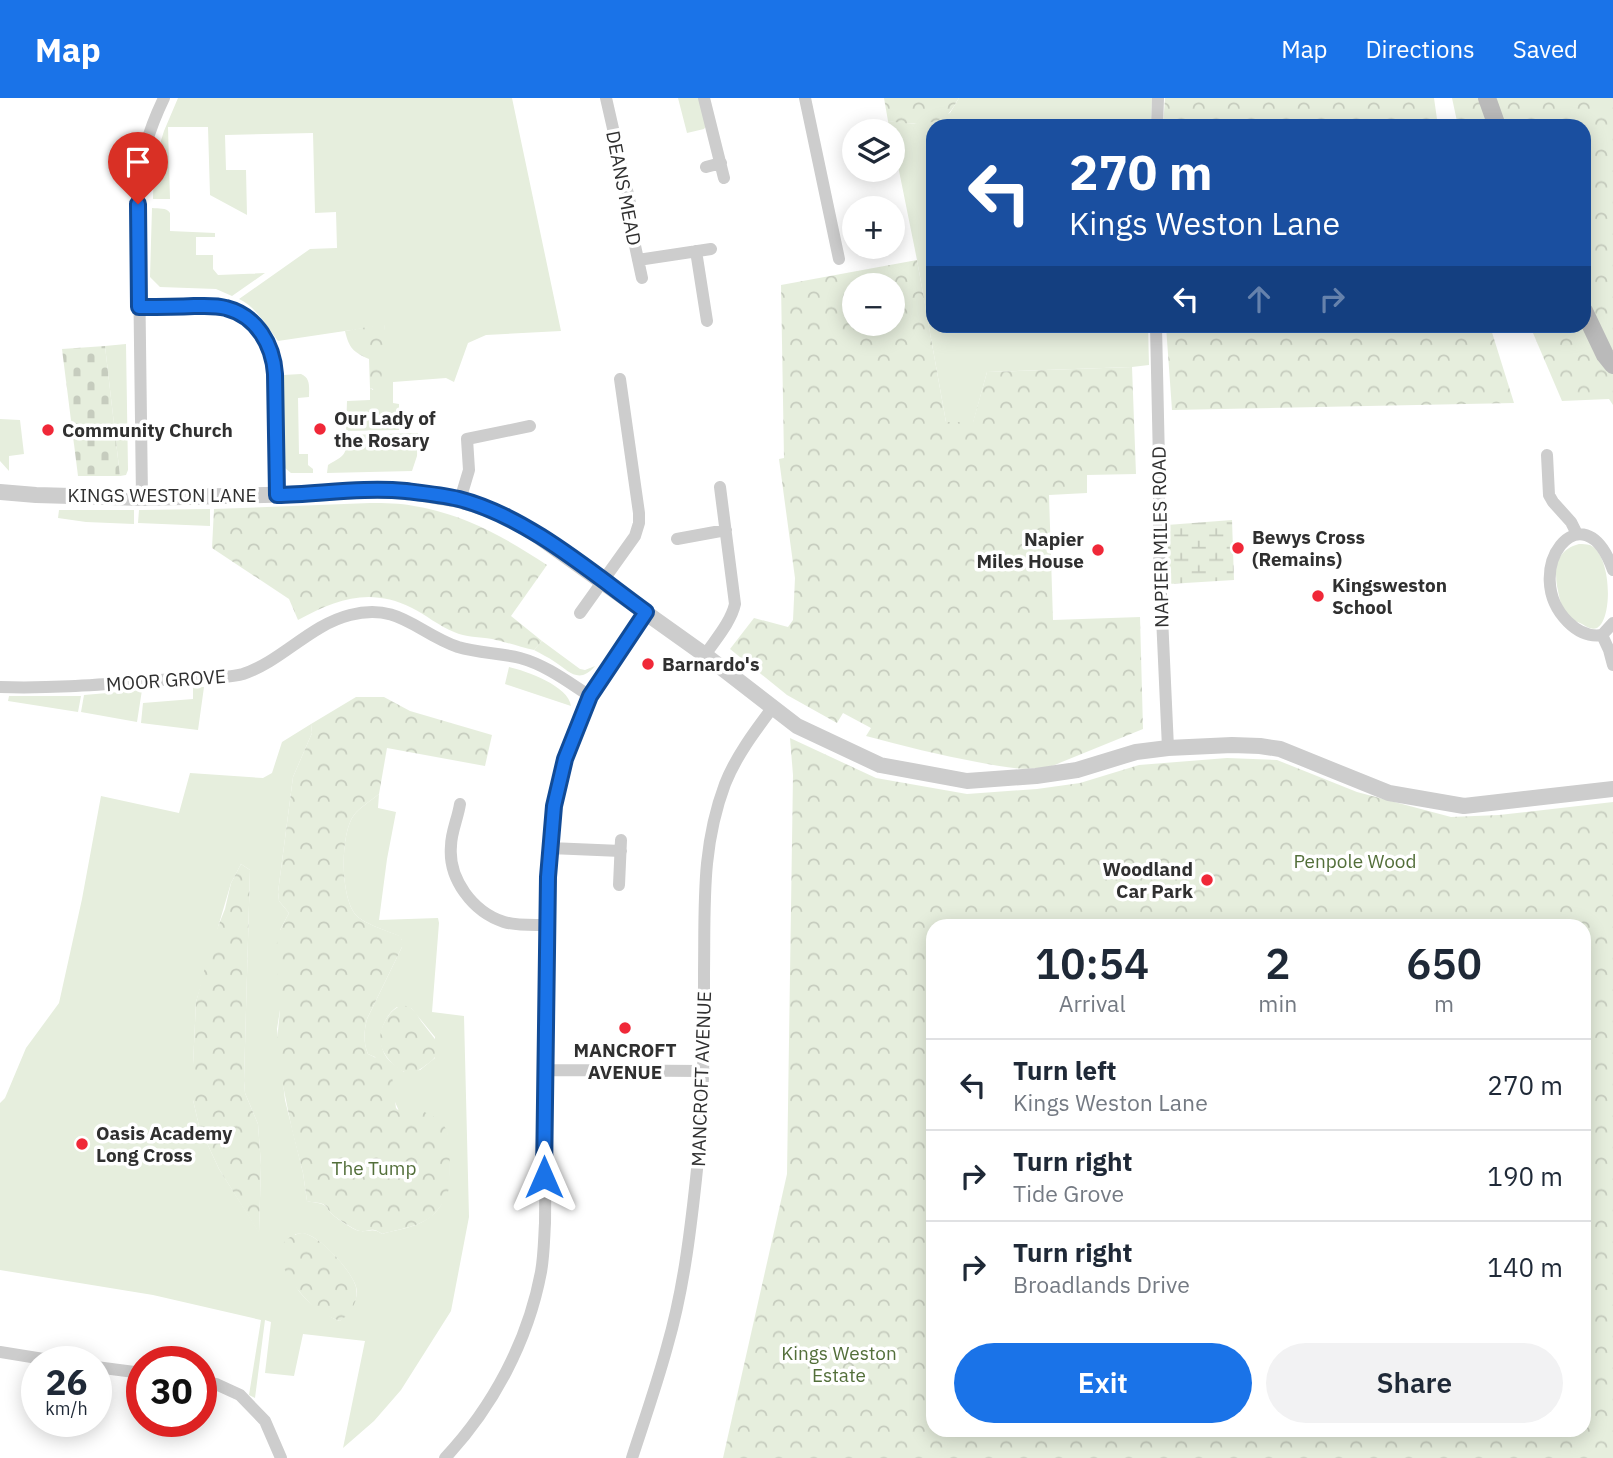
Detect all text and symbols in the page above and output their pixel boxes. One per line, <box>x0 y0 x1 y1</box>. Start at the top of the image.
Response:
text: Map <box>35 28 101 71</box>
text: Map <box>1281 33 1327 65</box>
text: Directions <box>1365 33 1475 65</box>
text: Saved <box>1513 33 1578 65</box>
map controls <box>842 119 905 336</box>
button: layers <box>842 119 905 182</box>
street label: DEANS MEAD <box>601 129 647 247</box>
pin <box>108 132 168 204</box>
text: 270 m <box>1069 140 1213 203</box>
icon: arrive <box>119 143 157 181</box>
icon: left <box>954 147 1045 238</box>
button: + <box>842 196 905 259</box>
text: Kings Weston Lane <box>1069 202 1340 244</box>
button: − <box>842 273 905 336</box>
icon: left <box>1167 280 1205 318</box>
icon: ahead <box>1240 280 1278 318</box>
icon: right <box>1313 280 1351 318</box>
place label: Our Lady of the Rosary <box>334 406 436 452</box>
place label: Community Church <box>62 418 233 442</box>
marker: Our Lady of the Rosary <box>312 421 328 437</box>
marker: Community Church <box>40 422 56 438</box>
street label: NAPIER MILES ROAD <box>1146 446 1174 628</box>
street label: KINGS WESTON LANE <box>67 483 257 507</box>
place label: Bewys Cross (Remains) <box>1252 525 1365 571</box>
place label: Napier Miles House <box>976 527 1084 573</box>
marker: Bewys Cross (Remains) <box>1230 540 1246 556</box>
marker: Napier Miles House <box>1090 542 1106 558</box>
place label: Kingsweston School <box>1332 573 1447 619</box>
marker: Kingsweston School <box>1310 588 1326 604</box>
place label: Barnardo's <box>662 652 759 676</box>
marker: Barnardo's <box>640 656 656 672</box>
street label: MOOR GROVE <box>105 664 227 696</box>
park label: Penpole Wood <box>1293 849 1417 873</box>
place label: Woodland Car Park <box>1103 857 1193 903</box>
marker: Woodland Car Park <box>1199 872 1215 888</box>
text: 10:54 <box>1035 936 1149 991</box>
text: 2 <box>1265 936 1290 991</box>
text: 650 <box>1406 936 1482 991</box>
text: Arrival <box>1059 988 1126 1018</box>
text: min <box>1258 988 1297 1018</box>
text: m <box>1434 988 1454 1018</box>
street label: MANCROFT AVENUE <box>686 991 716 1167</box>
marker: MANCROFT AVENUE <box>617 1020 633 1036</box>
place label: MANCROFT AVENUE <box>573 1038 677 1084</box>
text: Turn left <box>1013 1053 1116 1087</box>
icon: left <box>954 1066 992 1104</box>
text: 270 m <box>1487 1068 1563 1102</box>
text: Kings Weston Lane <box>1013 1087 1208 1117</box>
place label: Oasis Academy Long Cross <box>96 1121 233 1167</box>
marker: Oasis Academy Long Cross <box>74 1136 90 1152</box>
position arrow <box>507 1140 581 1214</box>
text: Turn right <box>1013 1144 1132 1178</box>
park label: The Tump <box>332 1156 416 1180</box>
icon: right <box>954 1157 992 1195</box>
text: 190 m <box>1487 1159 1563 1193</box>
text: Tide Grove <box>1013 1178 1124 1208</box>
text: Turn right <box>1013 1235 1132 1269</box>
icon: right <box>954 1248 992 1286</box>
text: 140 m <box>1487 1250 1563 1284</box>
text: Broadlands Drive <box>1013 1269 1190 1299</box>
park label: Kings Weston Estate <box>781 1341 897 1387</box>
button: Exit <box>954 1343 1252 1423</box>
button: Share <box>1266 1343 1563 1423</box>
speed limit sign: 30 <box>126 1346 217 1437</box>
text: 26 <box>45 1359 88 1405</box>
text: km/h <box>45 1397 88 1420</box>

